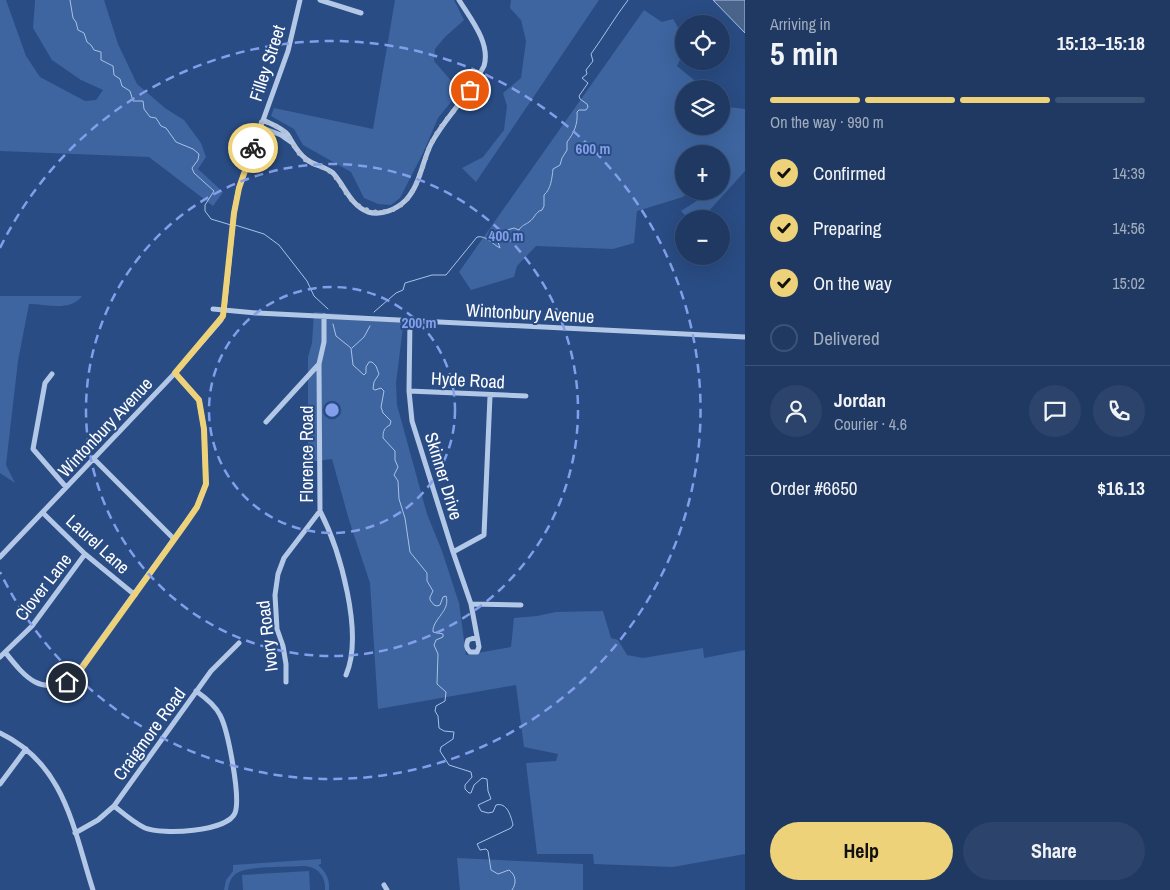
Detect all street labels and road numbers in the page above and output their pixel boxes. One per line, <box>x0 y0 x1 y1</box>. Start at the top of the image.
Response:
street label: Filley Street <box>243 22 291 104</box>
street label: Wintonbury Avenue <box>465 297 595 329</box>
street label: Hyde Road <box>430 366 506 394</box>
street label: Wintonbury Avenue <box>52 371 158 483</box>
street label: Florence Road <box>294 406 319 502</box>
street label: Skinner Drive <box>419 429 469 523</box>
street label: Laurel Lane <box>61 509 135 579</box>
street label: Clover Lane <box>9 548 77 626</box>
street label: Ivory Road <box>250 599 284 673</box>
street label: Craigmore Road <box>107 683 191 785</box>

